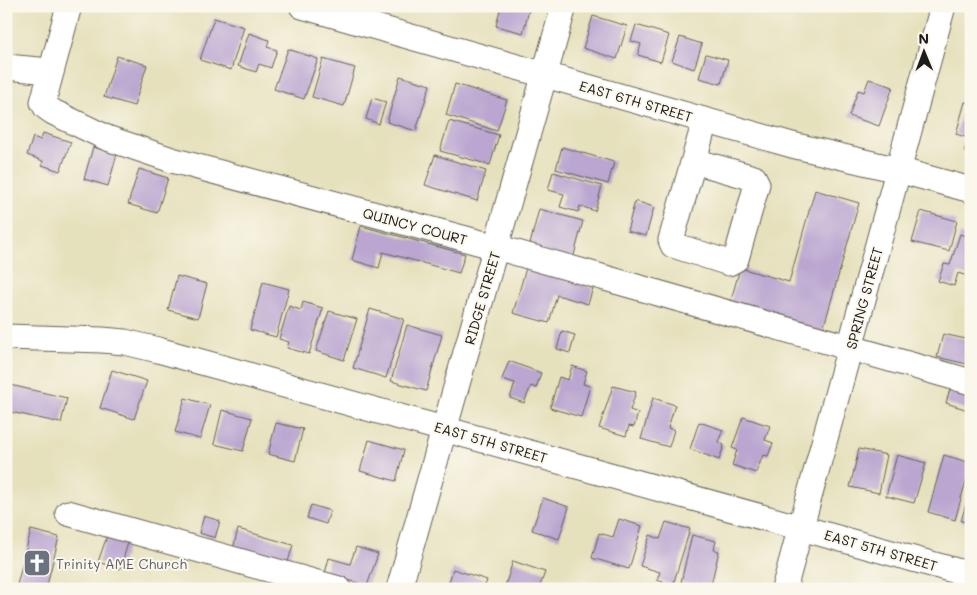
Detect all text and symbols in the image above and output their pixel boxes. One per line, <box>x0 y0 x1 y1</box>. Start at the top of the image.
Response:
north arrow <box>900 28 950 78</box>
text: N <box>918 29 929 48</box>
street label: EAST 6TH STREET <box>577 76 695 126</box>
street label: QUINCY COURT <box>361 203 470 249</box>
street label: SPRING STREET <box>841 245 887 351</box>
street label: RIDGE STREET <box>460 249 504 347</box>
street label: EAST 5TH STREET <box>432 417 550 467</box>
street label: EAST 5TH STREET <box>822 525 940 575</box>
church icon: Trinity AME Church <box>22 548 52 578</box>
place label: Trinity AME Church <box>56 554 187 573</box>

